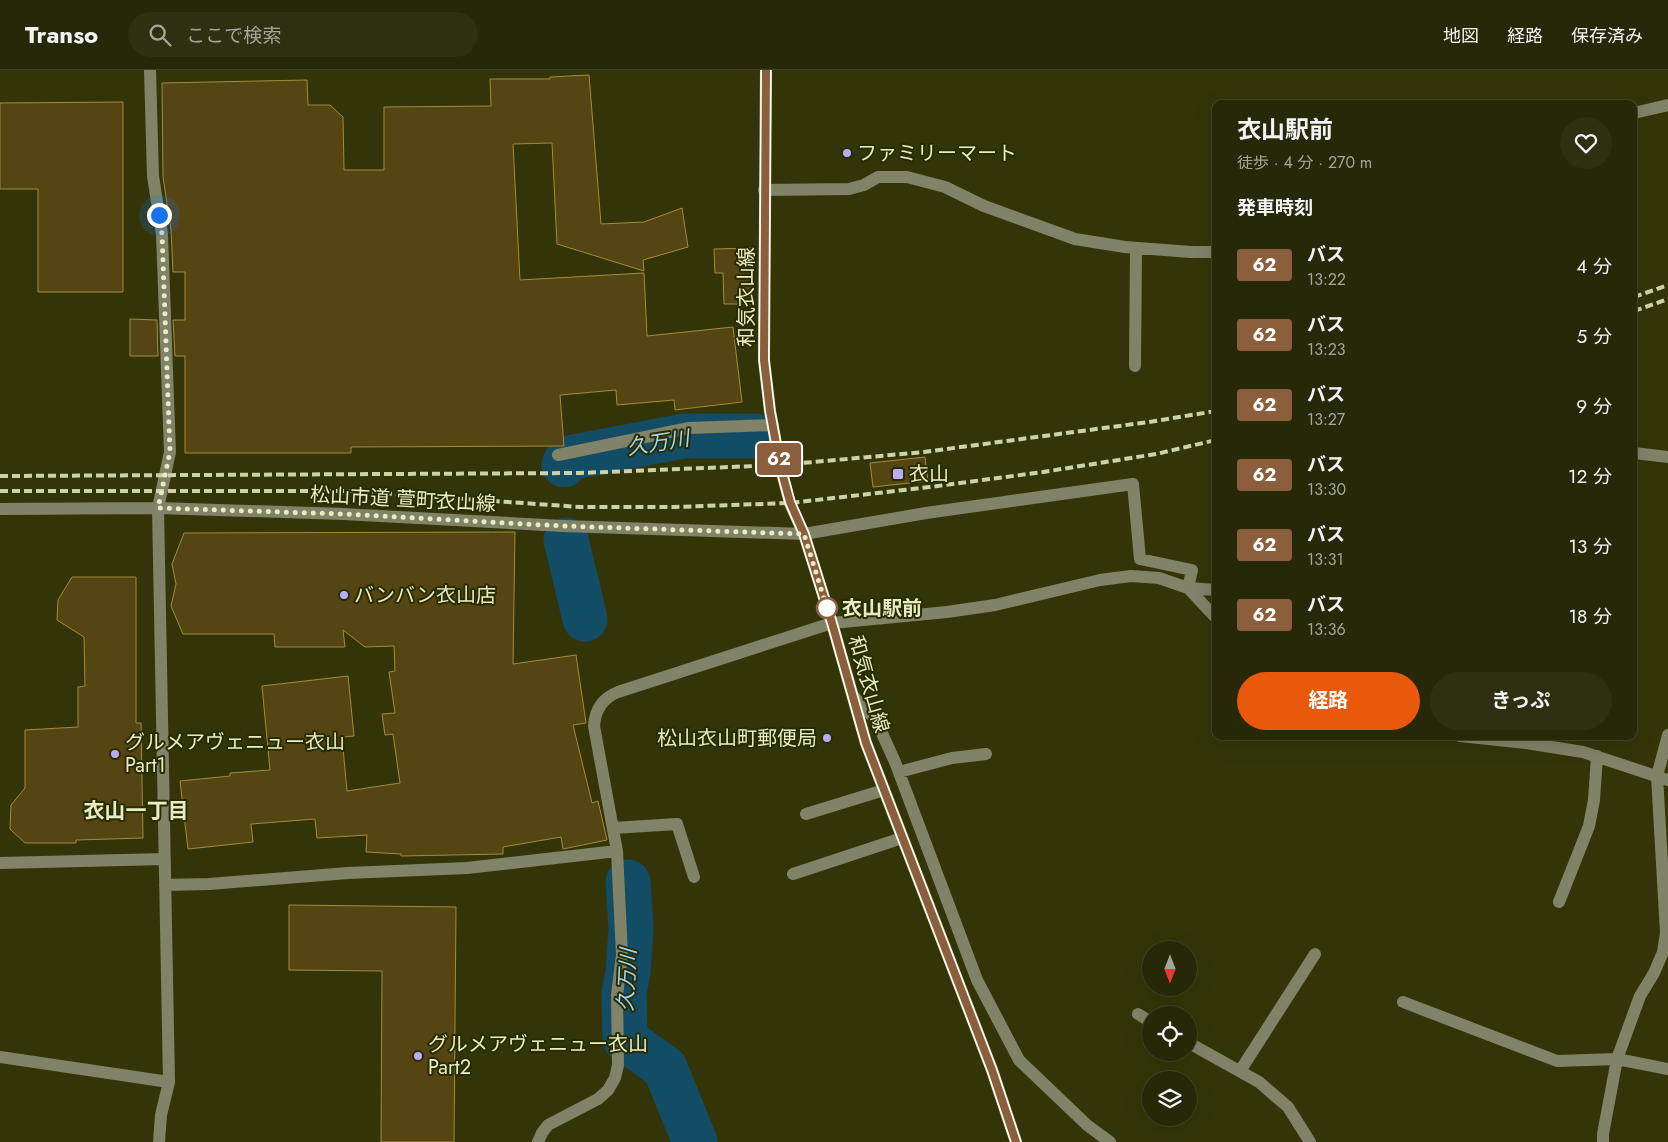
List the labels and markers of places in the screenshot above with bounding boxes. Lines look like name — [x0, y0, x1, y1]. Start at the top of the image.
place label: ファミリーマート — [857, 139, 1017, 168]
marker: ファミリーマート — [841, 147, 853, 159]
place label: 衣山 — [909, 460, 949, 489]
marker: 衣山 — [891, 467, 905, 481]
place label: バンバン衣山店 — [354, 581, 496, 610]
marker: バンバン衣山店 — [338, 589, 350, 601]
place label: 衣山駅前 — [842, 594, 922, 623]
marker: 衣山駅前 — [816, 597, 838, 619]
place label: 松山衣山町郵便局 — [657, 724, 817, 753]
place label: グルメアヴェニュー衣山 Part1 — [125, 728, 345, 780]
marker: 松山衣山町郵便局 — [821, 732, 833, 744]
marker: グルメアヴェニュー衣山 Part1 — [109, 748, 121, 760]
place label: グルメアヴェニュー衣山 Part2 — [428, 1030, 648, 1082]
marker: グルメアヴェニュー衣山 Part2 — [412, 1050, 424, 1062]

